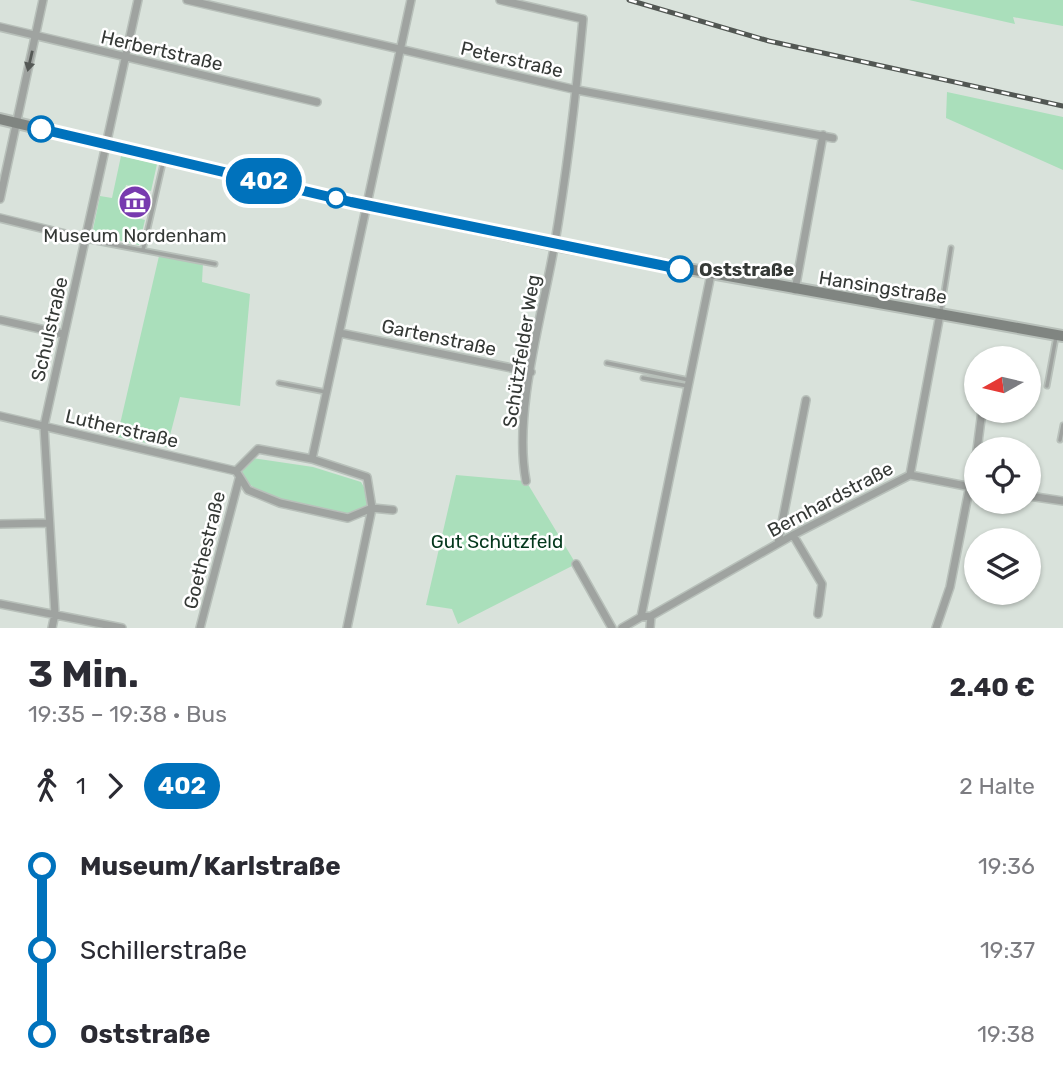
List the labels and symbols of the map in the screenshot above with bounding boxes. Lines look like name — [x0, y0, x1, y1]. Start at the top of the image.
street label: Herbertstraße — [99, 25, 225, 76]
street label: Peterstraße — [458, 37, 565, 82]
one-way arrow — [24, 50, 35, 72]
unlabelled marker — [28, 116, 54, 142]
line badge: 402 — [224, 158, 304, 204]
museum icon: Museum Nordenham — [116, 183, 154, 221]
unlabelled marker — [326, 188, 346, 208]
place label: Museum Nordenham — [43, 224, 227, 247]
marker: Oststraße — [667, 256, 693, 282]
place label: Oststraße — [699, 258, 794, 281]
street label: Hansingstraße — [817, 266, 949, 309]
street label: Schützfelder Weg — [498, 273, 545, 429]
street label: Schulstraße — [26, 275, 73, 384]
street label: Gartenstraße — [379, 314, 498, 361]
north arrow — [964, 346, 1041, 424]
street label: Lutherstraße — [63, 404, 181, 453]
street label: Bernhardstraße — [763, 457, 897, 542]
street label: Goethestraße — [179, 489, 230, 611]
park label: Gut Schützfeld — [431, 530, 563, 553]

